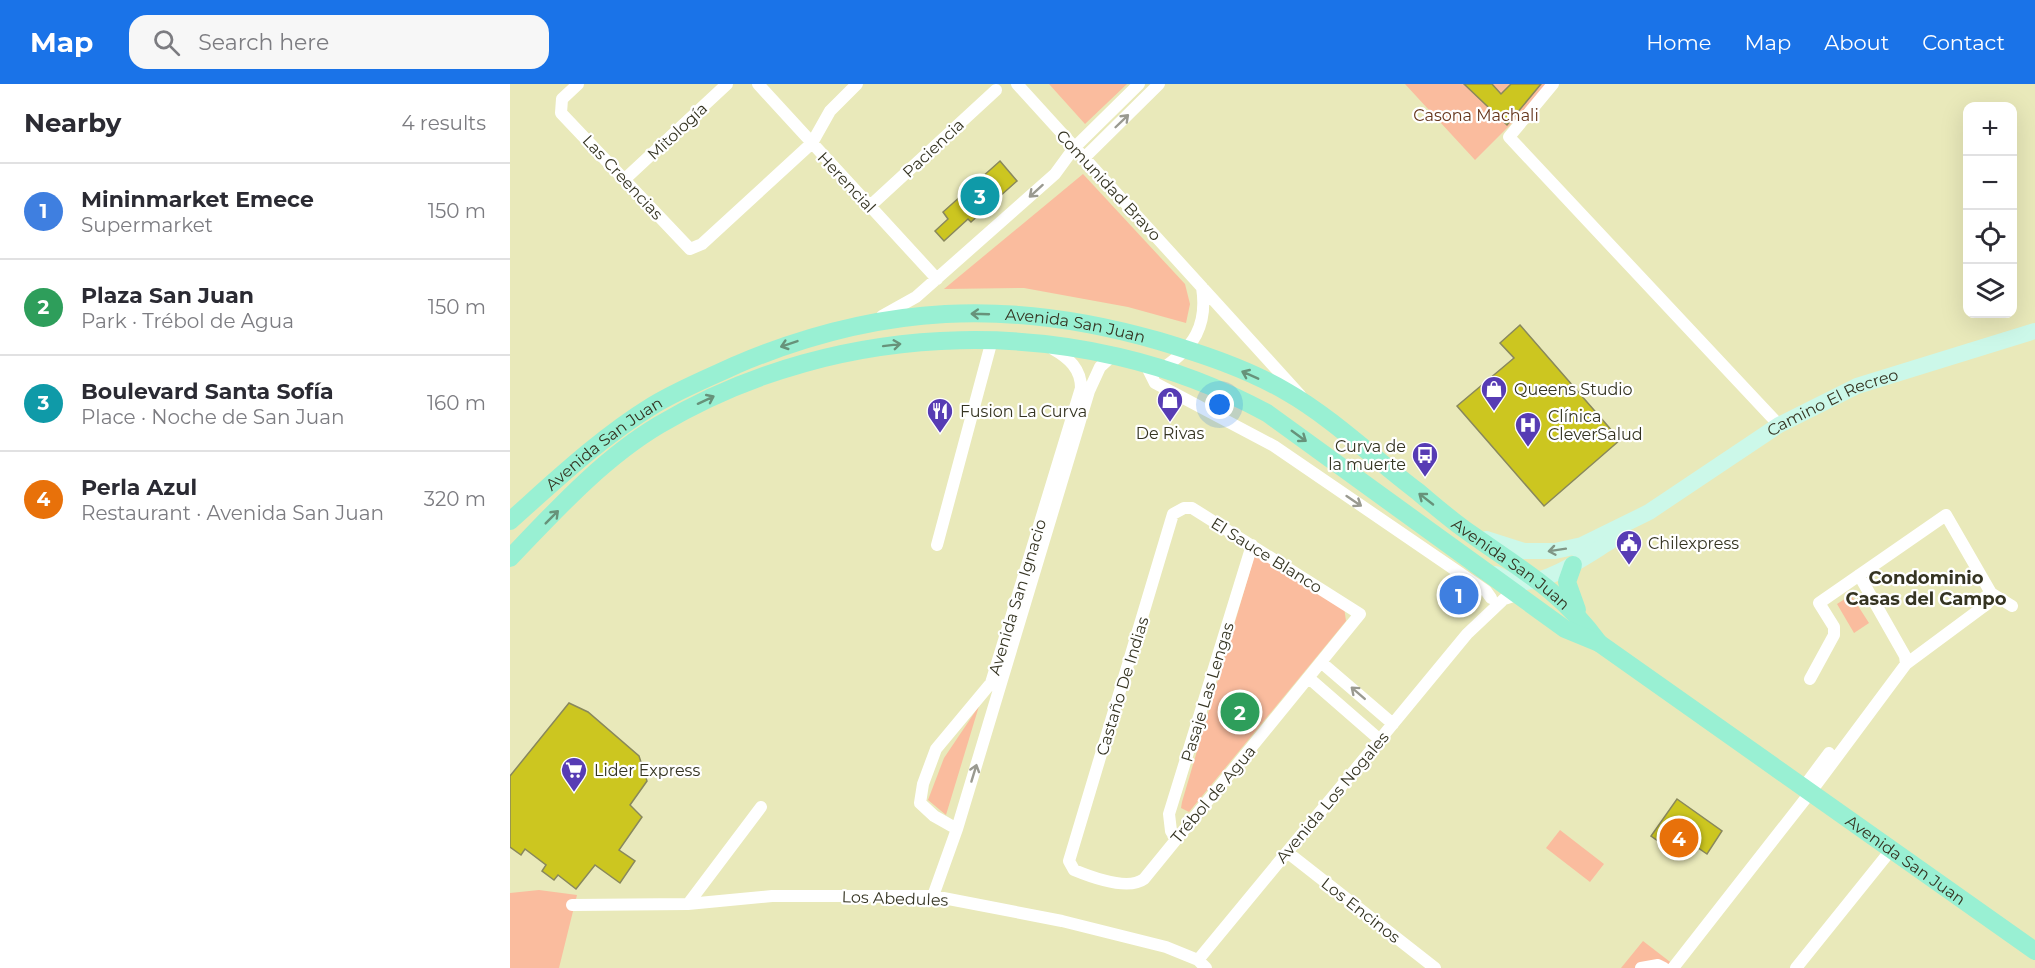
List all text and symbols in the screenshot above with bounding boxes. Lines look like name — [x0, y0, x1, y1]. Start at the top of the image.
search box — [129, 15, 549, 69]
text: Map — [30, 25, 93, 59]
icon: search — [150, 26, 183, 59]
text: Search here — [198, 29, 329, 56]
text: Home — [1646, 30, 1711, 55]
text: Map — [1744, 30, 1791, 55]
text: About — [1824, 30, 1889, 55]
text: Contact — [1922, 30, 2005, 55]
street label: Mitología — [644, 99, 711, 164]
map controls — [1963, 102, 2017, 318]
button: + — [1963, 102, 2017, 156]
park label: Casona Machali — [1413, 106, 1539, 125]
text: Nearby — [24, 107, 121, 139]
text: 4 results — [401, 111, 486, 135]
one-way arrow — [1114, 114, 1129, 129]
street label: Paciencia — [899, 115, 968, 182]
street label: Comunidad Bravo — [1052, 126, 1165, 245]
street label: Las Creencias — [579, 131, 667, 224]
street label: Herencial — [814, 148, 880, 217]
button: − — [1963, 156, 2017, 210]
pin: 3 — [960, 174, 1000, 218]
one-way arrow — [1028, 184, 1043, 198]
text: Mininmarket Emece — [81, 186, 314, 213]
text: 1 — [40, 199, 47, 223]
text: 150 m — [428, 199, 486, 223]
button: locate — [1963, 210, 2017, 264]
text: Supermarket — [81, 213, 213, 237]
button: layers — [1963, 264, 2017, 318]
text: Plaza San Juan — [81, 282, 254, 309]
text: 2 — [38, 295, 49, 319]
text: 150 m — [428, 295, 486, 319]
street label: Avenida San Juan — [1004, 305, 1147, 347]
one-way arrow — [971, 308, 991, 319]
text: Park · Trébol de Agua — [81, 309, 294, 333]
one-way arrow — [882, 339, 902, 350]
one-way arrow — [780, 340, 799, 351]
street label: Camino El Recreo — [1763, 365, 1900, 440]
one-way arrow — [1242, 369, 1260, 381]
shop icon: Queens Studio — [1479, 374, 1509, 412]
text: Boulevard Santa Sofía — [81, 378, 334, 405]
place label: Queens Studio — [1514, 380, 1633, 399]
shop icon: De Rivas — [1155, 385, 1185, 423]
your location — [1205, 390, 1234, 419]
text: 3 — [38, 391, 49, 415]
text: 160 m — [427, 391, 486, 415]
street label: Avenida San Juan — [542, 393, 666, 495]
one-way arrow — [697, 394, 715, 405]
restaurant icon: Fusion La Curva — [925, 396, 955, 434]
place label: Fusion La Curva — [960, 402, 1087, 421]
text: Place · Noche de San Juan — [81, 405, 345, 429]
place label: Clínica CleverSalud — [1548, 407, 1643, 444]
hospital icon: Clínica CleverSalud — [1513, 410, 1543, 448]
place label: De Rivas — [1136, 424, 1204, 443]
one-way arrow — [1290, 430, 1306, 443]
place label: Curva de la muerte — [1328, 437, 1406, 474]
bus stop icon: Curva de la muerte — [1410, 440, 1440, 478]
text: Perla Azul — [81, 474, 197, 501]
text: 4 — [37, 487, 50, 511]
text: 320 m — [424, 487, 486, 511]
one-way arrow — [1418, 492, 1434, 505]
one-way arrow — [1346, 495, 1362, 507]
text: Restaurant · Avenida San Juan — [81, 501, 384, 525]
one-way arrow — [544, 509, 559, 524]
street label: El Sauce Blanco — [1208, 514, 1326, 597]
street label: Avenida San Juan — [1448, 514, 1574, 614]
street label: Avenida San Ignacio — [985, 517, 1050, 678]
public building icon: Chilexpress — [1614, 528, 1644, 566]
place label: Chilexpress — [1648, 534, 1739, 553]
one-way arrow — [1548, 544, 1567, 555]
district label: Condominio Casas del Campo — [1846, 567, 2007, 610]
pin: 1 — [1440, 572, 1478, 618]
street label: Castaño De Indias — [1092, 614, 1153, 758]
street label: Pasaje Las Lengas — [1177, 620, 1238, 764]
one-way arrow — [1350, 686, 1365, 700]
pin: 2 — [1220, 690, 1260, 734]
street label: Avenida Los Nogales — [1272, 728, 1393, 867]
street label: Trébol de Agua — [1167, 742, 1260, 847]
supermarket icon: Lider Express — [559, 755, 589, 793]
place label: Lider Express — [594, 761, 700, 780]
one-way arrow — [969, 764, 980, 783]
street label: Avenida San Juan — [1842, 811, 1969, 909]
pin: 4 — [1660, 816, 1698, 861]
street label: Los Encinos — [1318, 874, 1404, 947]
street label: Los Abedules — [841, 887, 949, 910]

